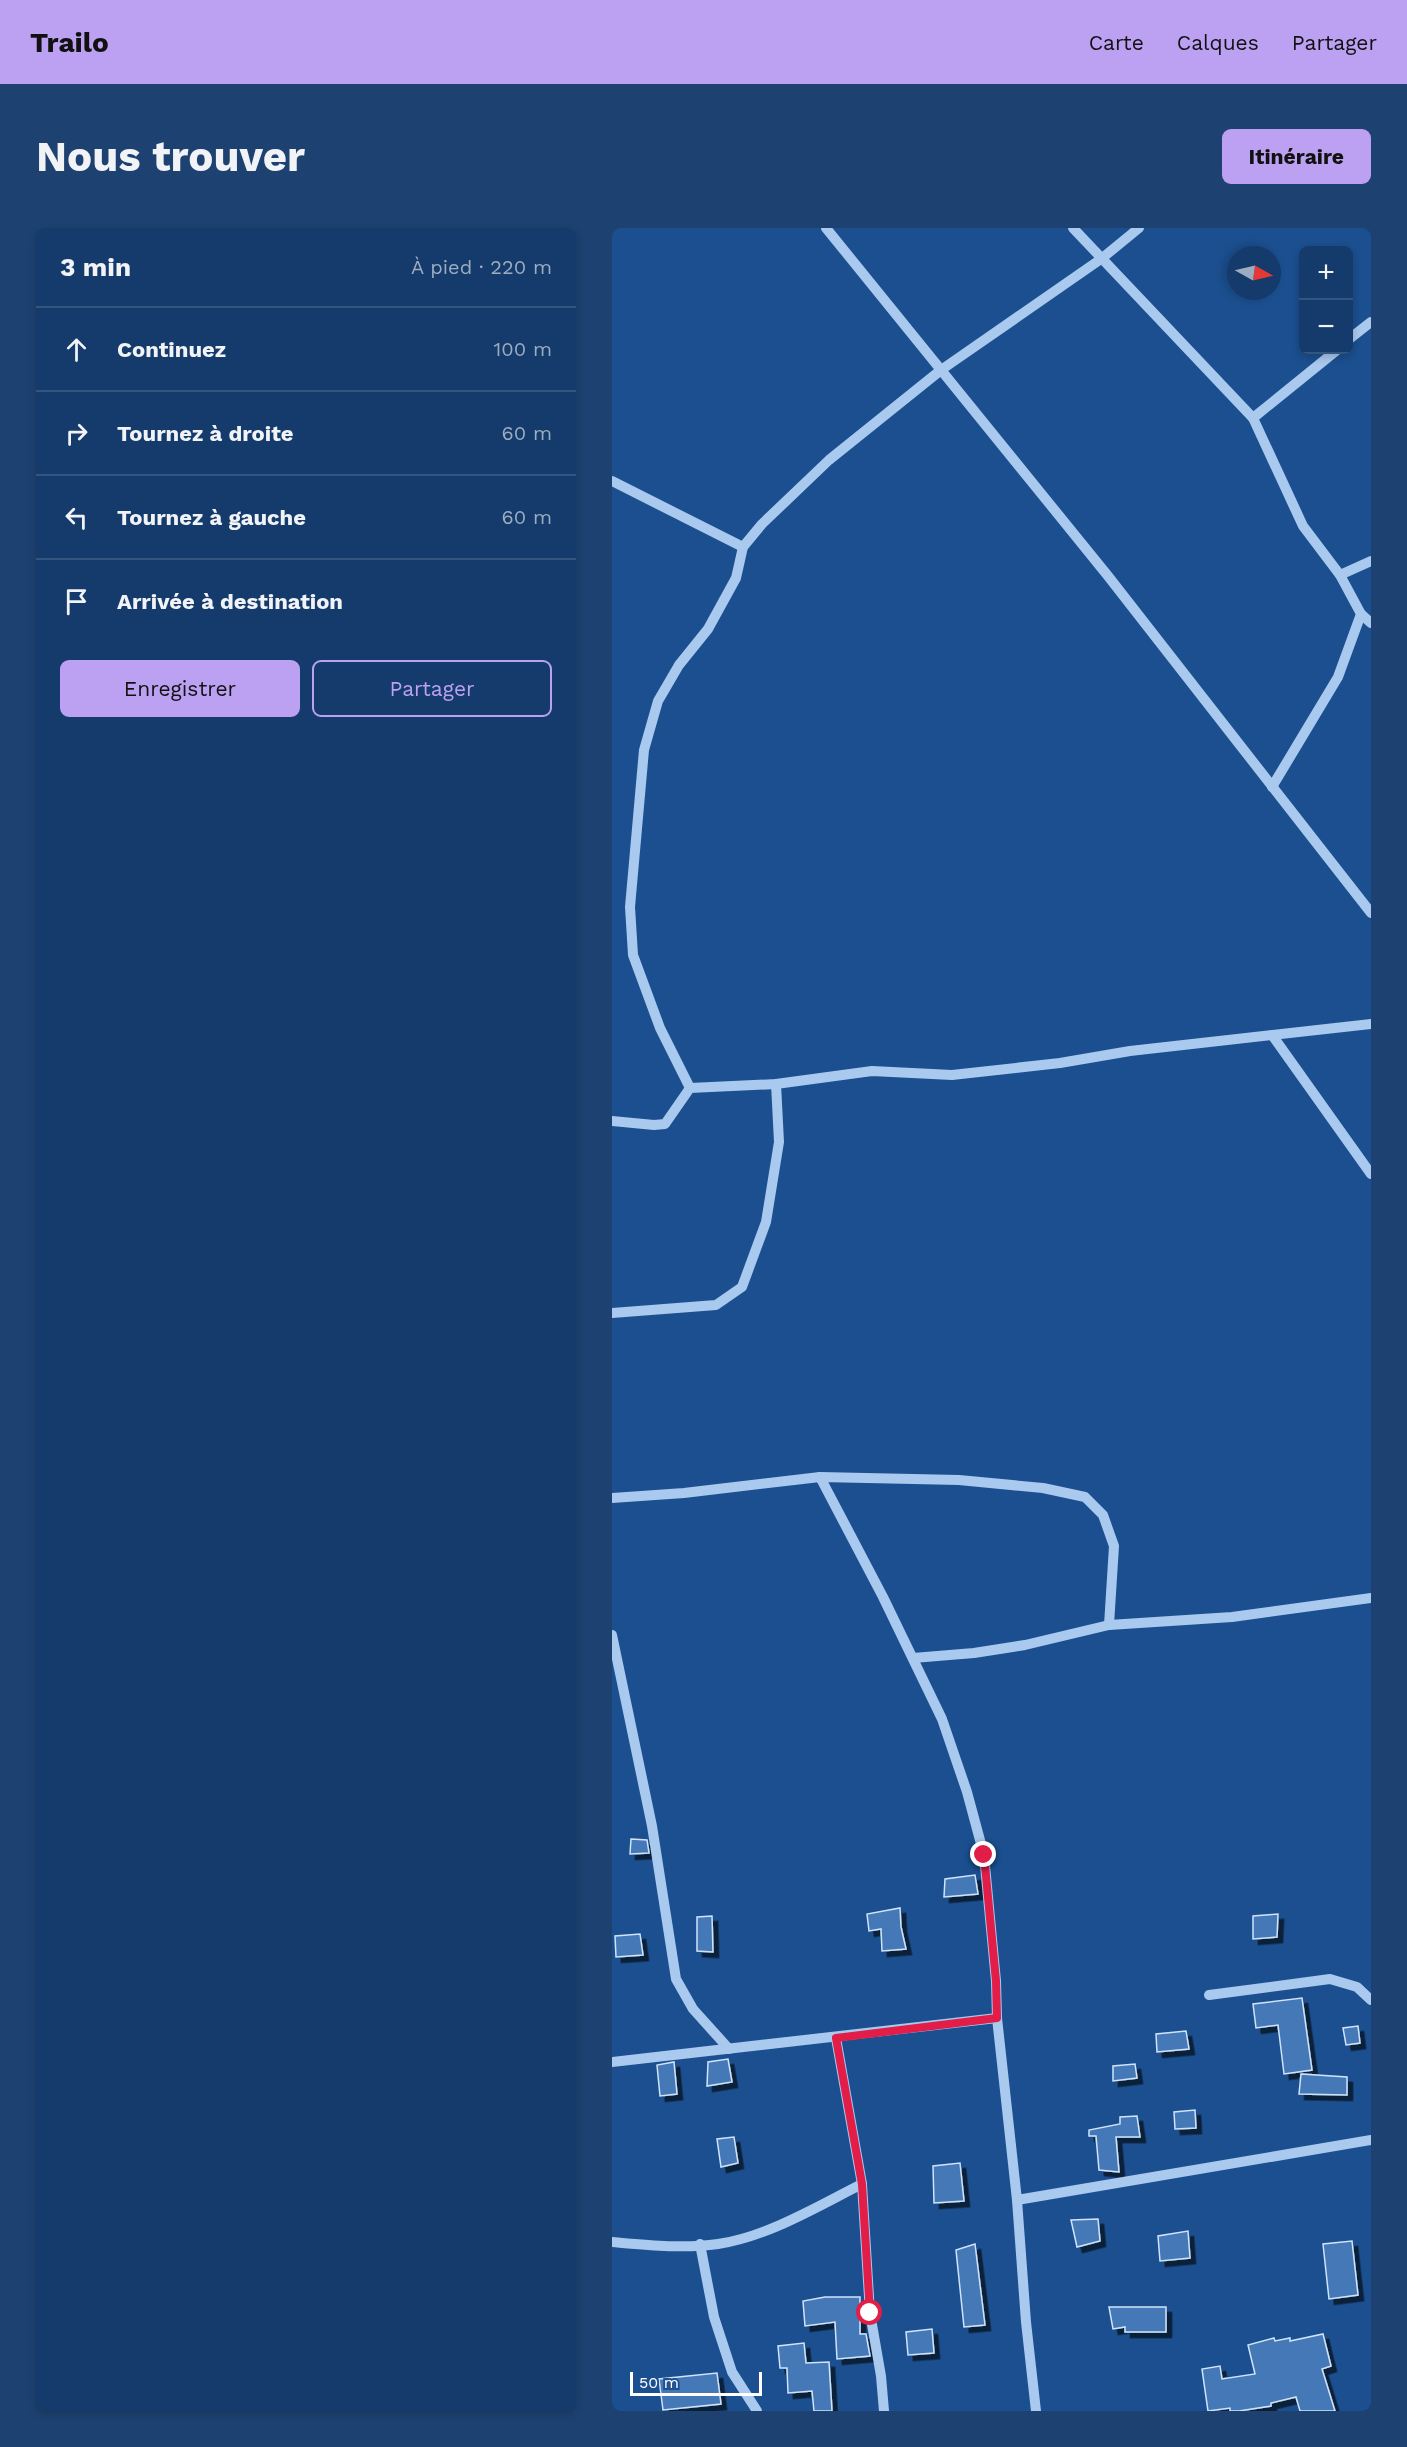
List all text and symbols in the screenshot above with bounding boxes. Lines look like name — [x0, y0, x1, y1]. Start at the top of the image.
text: Trailo — [30, 26, 109, 59]
text: Carte — [1089, 30, 1144, 55]
text: Calques — [1177, 30, 1259, 55]
text: Partager — [1292, 30, 1377, 55]
button: Itinéraire — [1222, 129, 1371, 184]
text: Nous trouver — [36, 132, 305, 181]
north arrow — [1227, 246, 1281, 300]
map controls — [1299, 246, 1353, 354]
button: + — [1299, 246, 1353, 300]
text: 3 min — [60, 252, 131, 282]
text: À pied · 220 m — [411, 255, 552, 279]
button: − — [1299, 300, 1353, 354]
icon: ahead — [60, 333, 93, 366]
text: Continuez — [117, 337, 226, 362]
text: 100 m — [493, 337, 552, 361]
icon: right — [60, 417, 93, 450]
text: Tournez à droite — [117, 421, 294, 446]
text: 60 m — [502, 421, 552, 445]
icon: left — [60, 501, 93, 534]
text: Tournez à gauche — [117, 505, 306, 530]
text: 60 m — [502, 505, 552, 529]
icon: arrive — [60, 585, 93, 618]
text: Arrivée à destination — [117, 589, 343, 614]
button: Enregistrer — [60, 660, 300, 717]
button: Partager — [312, 660, 552, 717]
route end — [970, 1841, 996, 1867]
route start — [856, 2299, 882, 2325]
scale bar — [630, 2369, 762, 2396]
text: 50 m — [639, 2373, 679, 2392]

